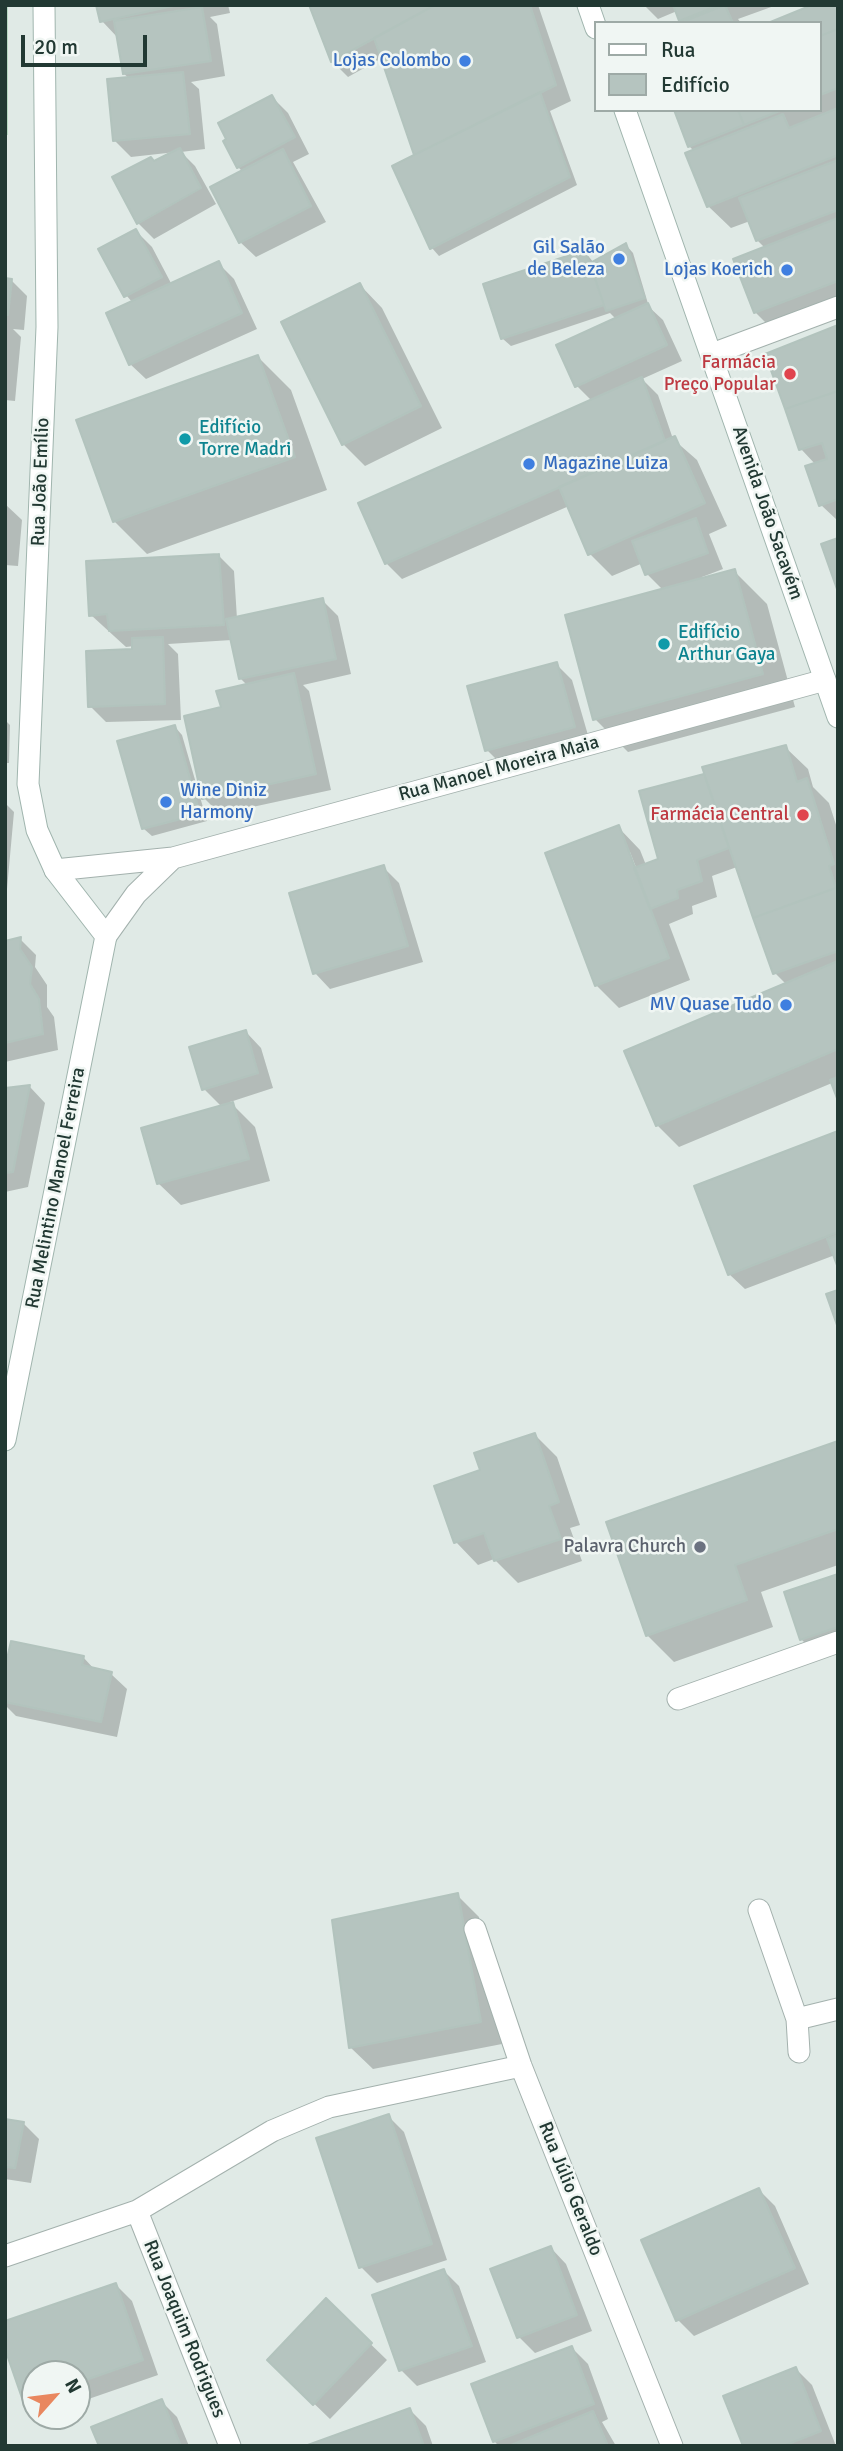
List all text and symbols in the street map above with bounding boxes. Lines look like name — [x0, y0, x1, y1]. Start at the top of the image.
scale bar — [24, 21, 150, 65]
legend — [594, 21, 822, 112]
text: 20 m — [34, 34, 78, 60]
text: Rua — [661, 37, 695, 63]
place label: Lojas Colombo — [333, 50, 451, 72]
marker: Lojas Colombo — [457, 53, 473, 69]
text: Edifício — [661, 72, 730, 98]
place label: Gil Salão de Beleza — [527, 237, 605, 281]
marker: Gil Salão de Beleza — [611, 251, 627, 267]
place label: Lojas Koerich — [664, 259, 773, 281]
marker: Lojas Koerich — [779, 262, 795, 278]
place label: Farmácia Preço Popular — [664, 352, 776, 396]
marker: Farmácia Preço Popular — [782, 366, 798, 382]
street label: Rua João Emílio — [27, 417, 55, 547]
place label: Edifício Torre Madri — [199, 417, 291, 461]
street label: Avenida João Sacavém — [727, 423, 807, 603]
marker: Edifício Torre Madri — [177, 431, 193, 447]
place label: Magazine Luiza — [543, 453, 668, 475]
marker: Magazine Luiza — [521, 456, 537, 472]
place label: Edifício Arthur Gaya — [678, 622, 775, 666]
marker: Edifício Arthur Gaya — [656, 636, 672, 652]
street label: Rua Manoel Moreira Maia — [396, 731, 602, 807]
place label: Wine Diniz Harmony — [180, 780, 267, 824]
marker: Wine Diniz Harmony — [158, 794, 174, 810]
place label: Farmácia Central — [650, 804, 789, 826]
marker: Farmácia Central — [795, 807, 811, 823]
place label: MV Quase Tudo — [649, 994, 772, 1016]
marker: MV Quase Tudo — [778, 997, 794, 1013]
street label: Rua Melintino Manoel Ferreira — [21, 1065, 91, 1311]
place label: Palavra Church — [564, 1536, 686, 1558]
marker: Palavra Church — [692, 1539, 708, 1555]
street label: Rua Júlio Geraldo — [533, 2119, 607, 2259]
street label: Rua Joaquim Rodrigues — [138, 2237, 230, 2421]
north arrow — [21, 2360, 91, 2430]
text: N — [59, 2375, 86, 2398]

